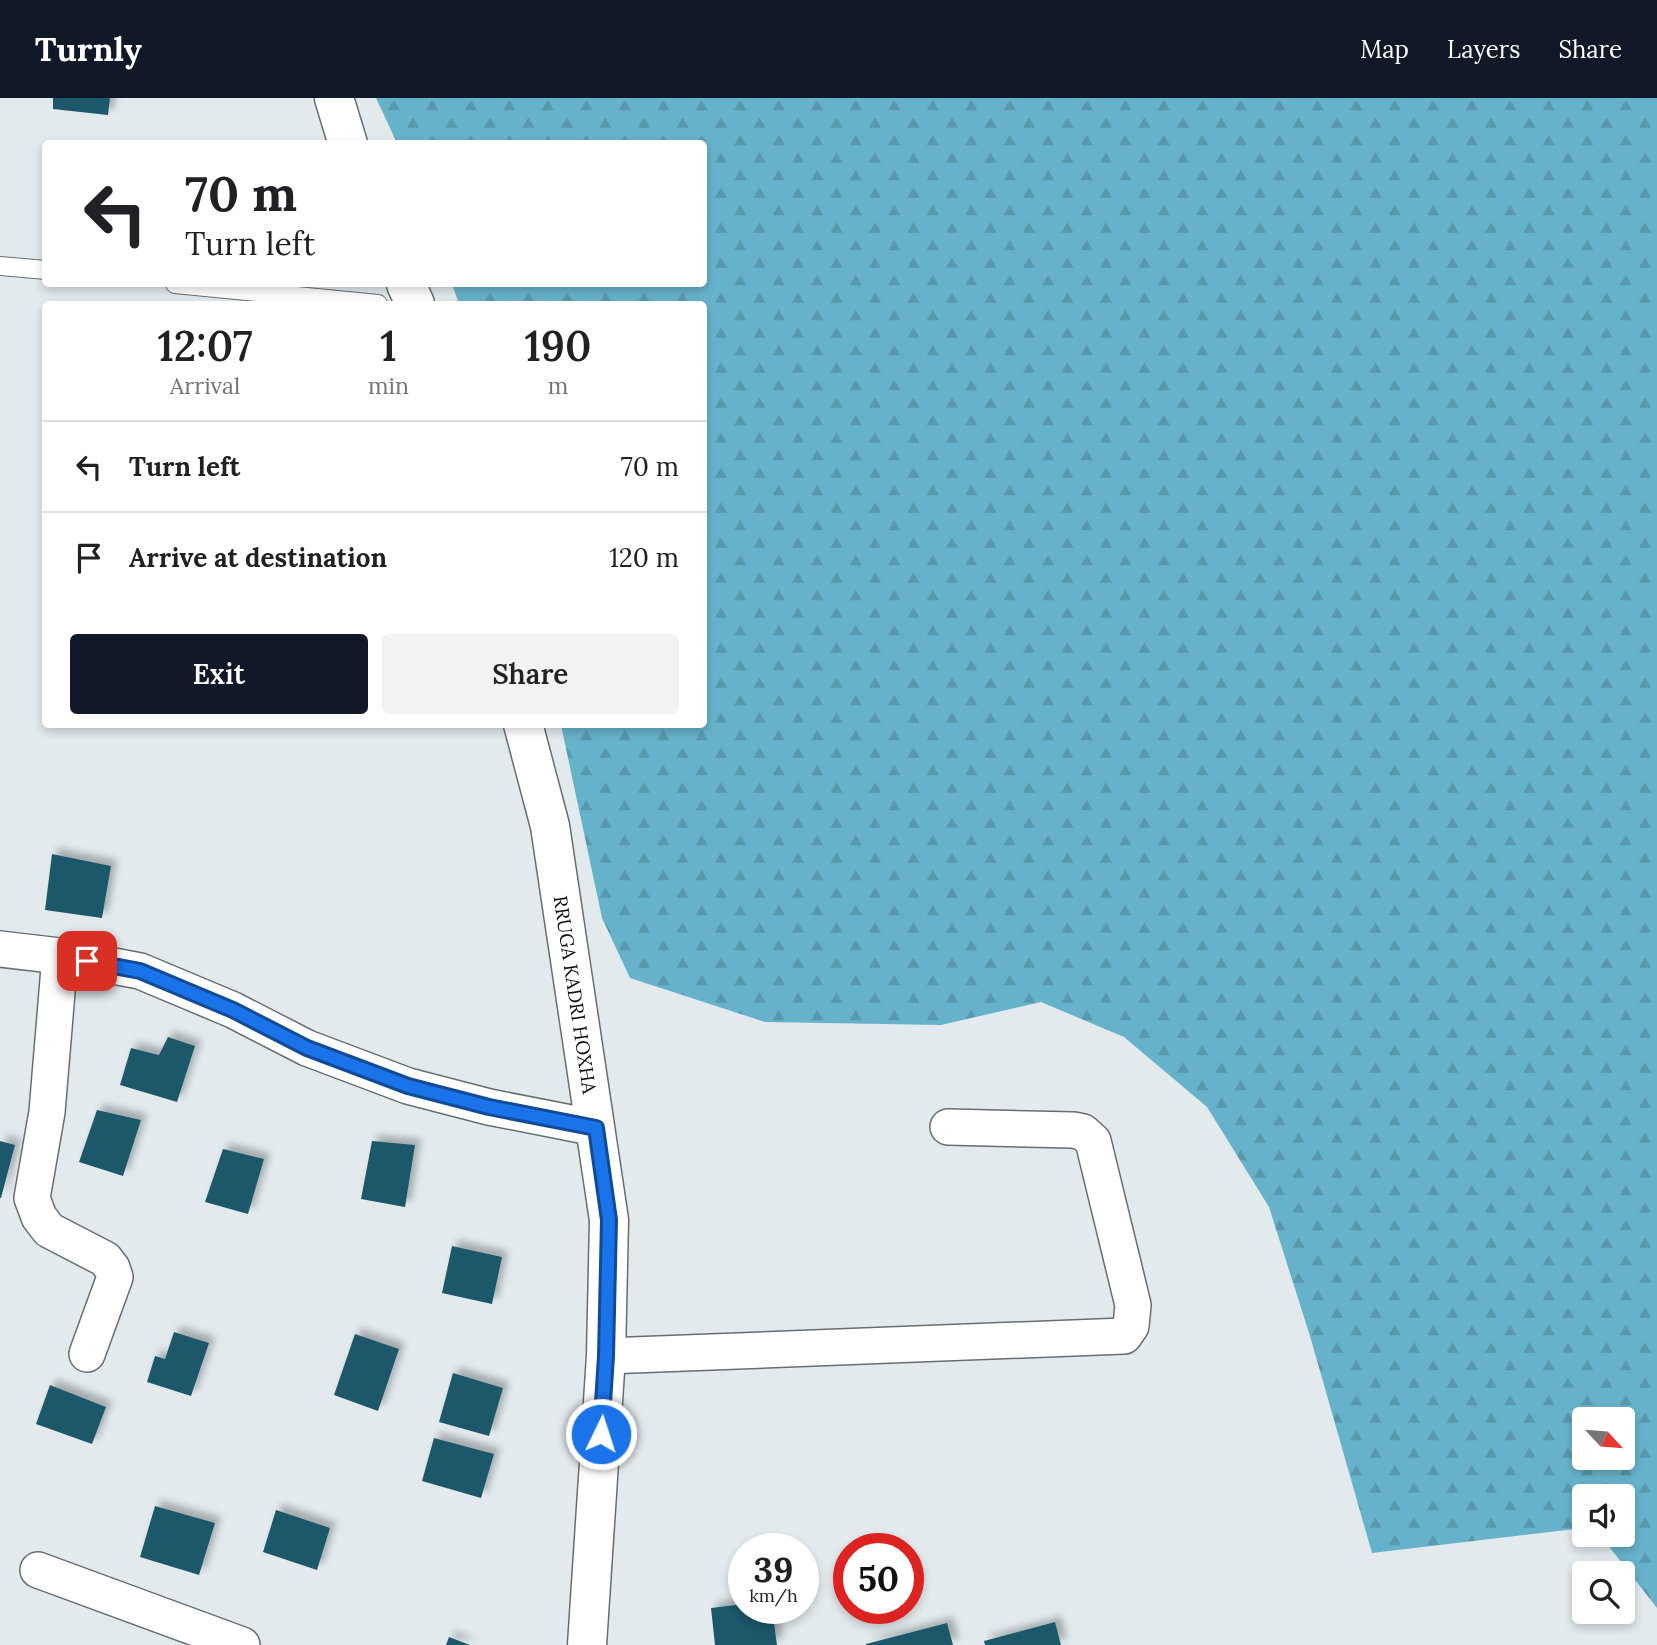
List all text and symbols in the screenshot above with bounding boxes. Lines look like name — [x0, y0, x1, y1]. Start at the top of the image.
text: Turnly — [35, 28, 142, 70]
text: Map — [1360, 34, 1409, 65]
text: Layers — [1447, 34, 1520, 65]
text: Share — [1558, 34, 1622, 65]
text: 70 m — [185, 162, 297, 224]
icon: left — [70, 168, 161, 259]
text: Turn left — [185, 223, 315, 264]
text: 12:07 — [157, 319, 253, 373]
text: 1 — [380, 319, 397, 373]
text: 190 — [524, 319, 592, 373]
text: Arrival — [170, 371, 240, 400]
text: min — [368, 371, 409, 400]
text: m — [548, 371, 568, 400]
icon: left — [70, 448, 108, 486]
text: Turn left — [129, 450, 240, 483]
text: 70 m — [621, 450, 679, 483]
icon: arrive — [70, 539, 108, 577]
text: Arrive at destination — [129, 541, 387, 574]
text: 120 m — [609, 541, 679, 574]
button: Exit — [70, 634, 368, 714]
button: Share — [382, 634, 679, 714]
street label: RRUGA KADRI HOXHA — [549, 894, 602, 1096]
pin — [57, 931, 117, 991]
icon: arrive — [68, 942, 106, 980]
position arrow — [564, 1397, 638, 1471]
north arrow — [1572, 1407, 1634, 1470]
map controls — [1572, 1407, 1635, 1624]
button: sound — [1572, 1484, 1635, 1547]
speed limit sign: 50 — [833, 1533, 924, 1624]
text: 39 — [754, 1547, 793, 1592]
button: search — [1572, 1561, 1635, 1624]
text: km/h — [749, 1584, 798, 1607]

